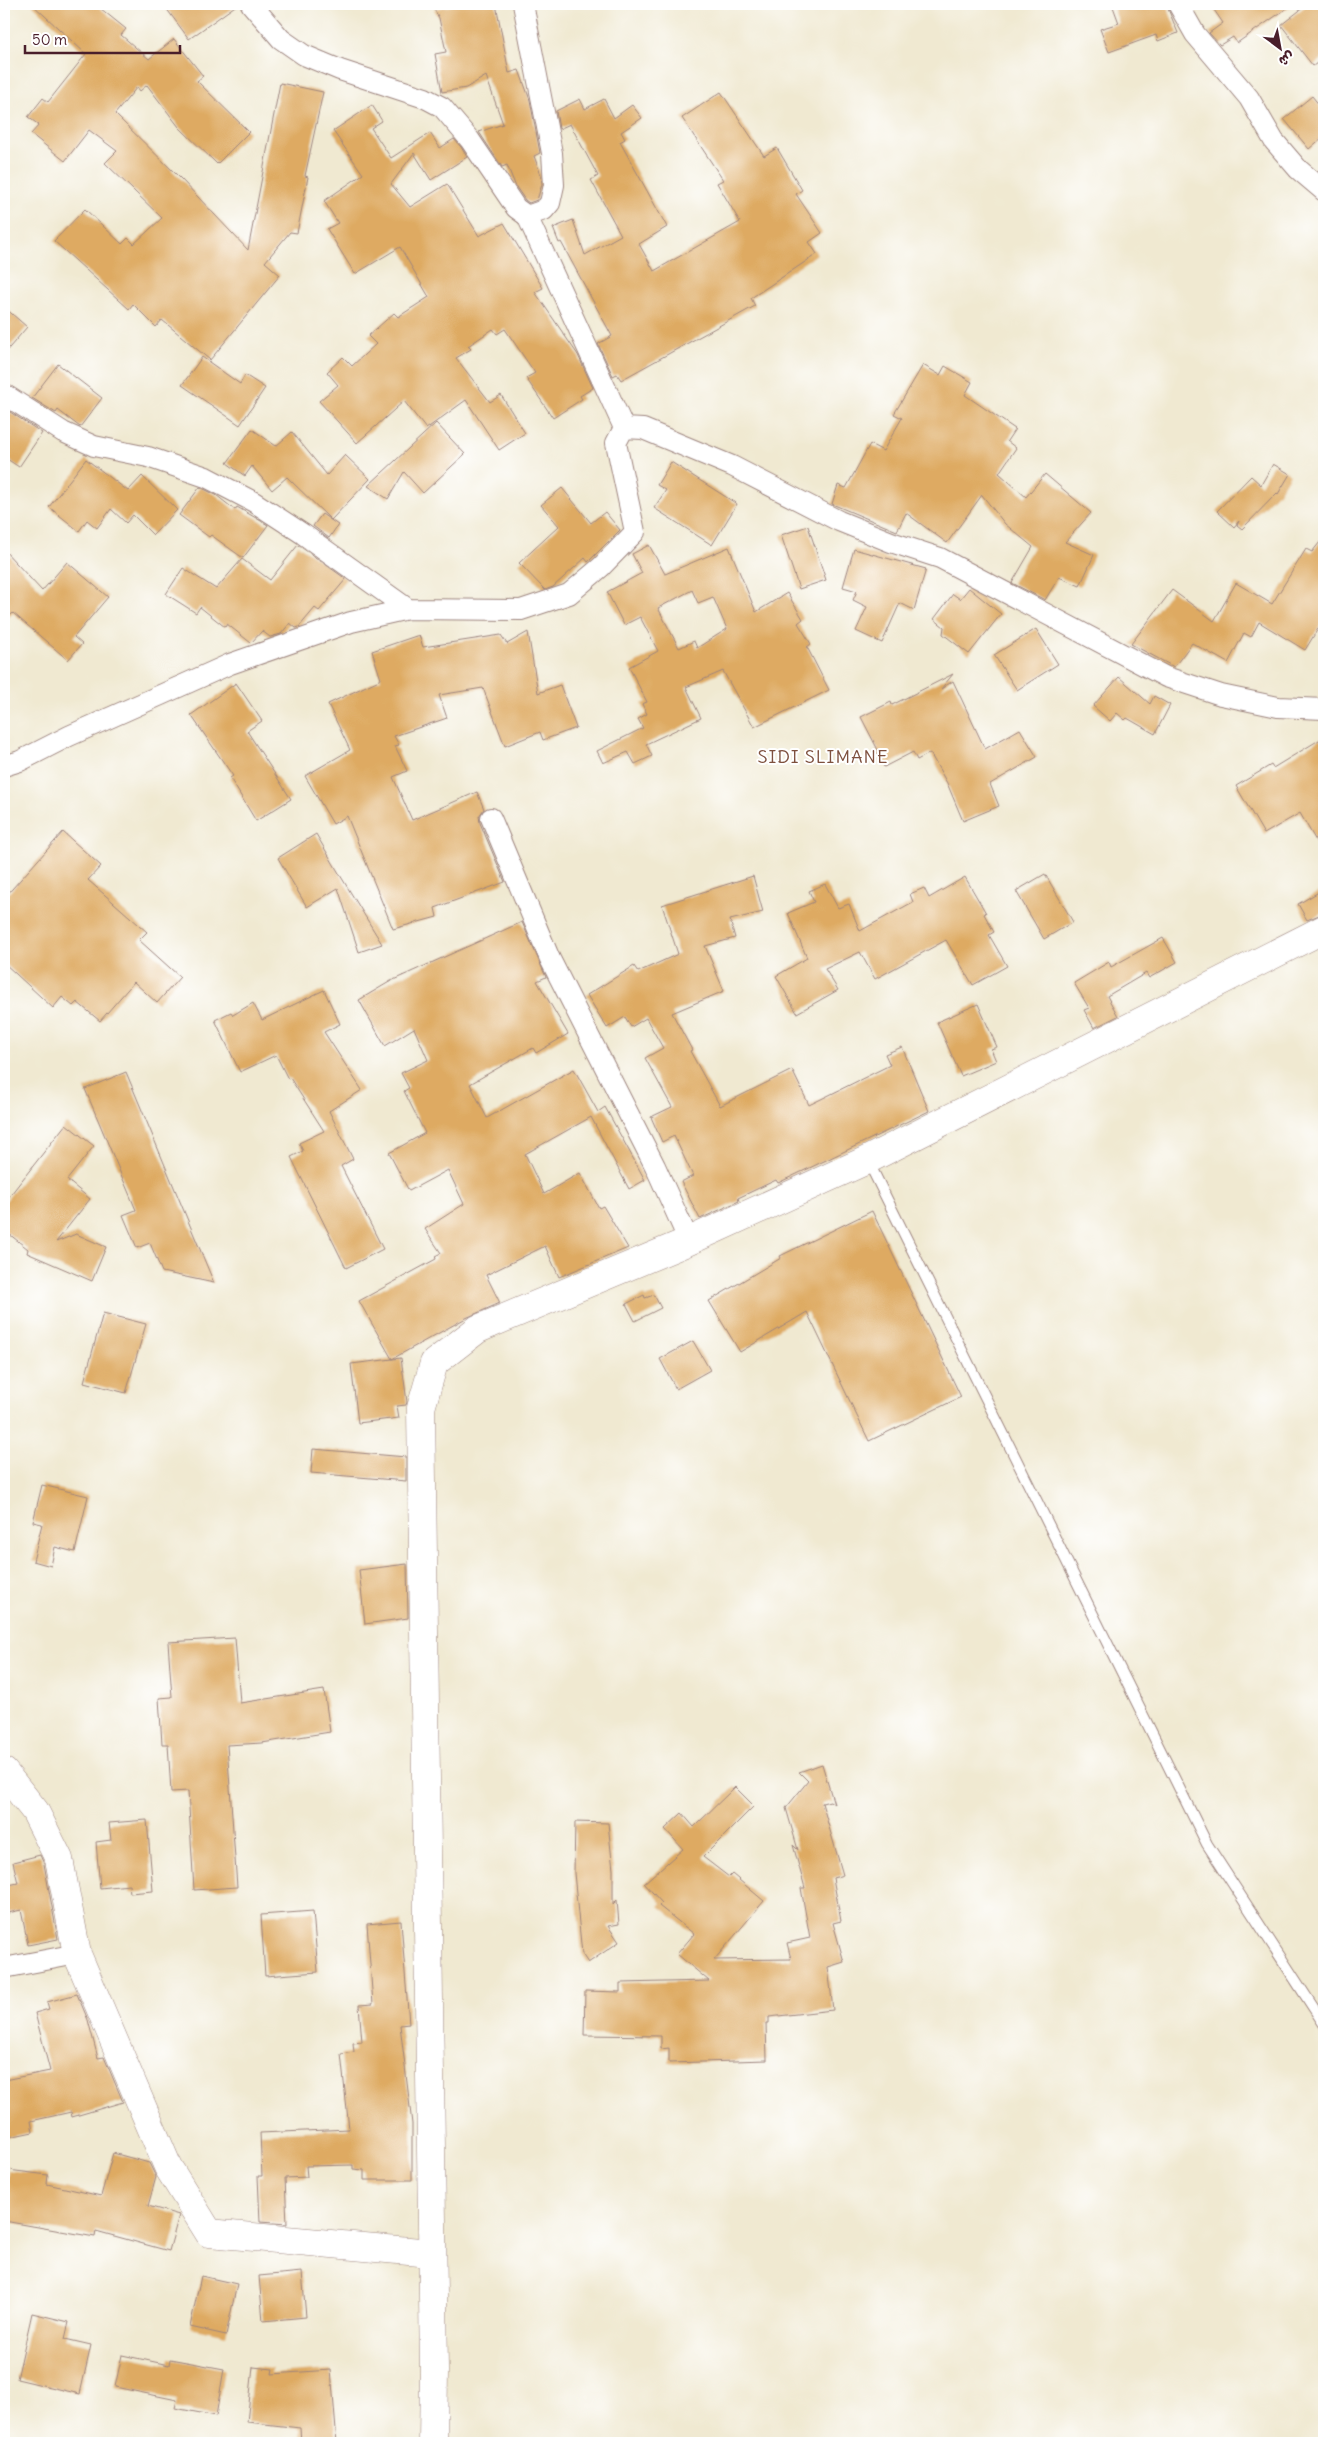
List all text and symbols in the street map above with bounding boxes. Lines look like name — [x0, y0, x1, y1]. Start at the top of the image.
scale bar — [25, 22, 180, 54]
north arrow — [1256, 22, 1306, 72]
text: 50 m — [32, 30, 67, 49]
text: ش — [1276, 47, 1298, 71]
district label: SIDI SLIMANE — [757, 745, 889, 768]

